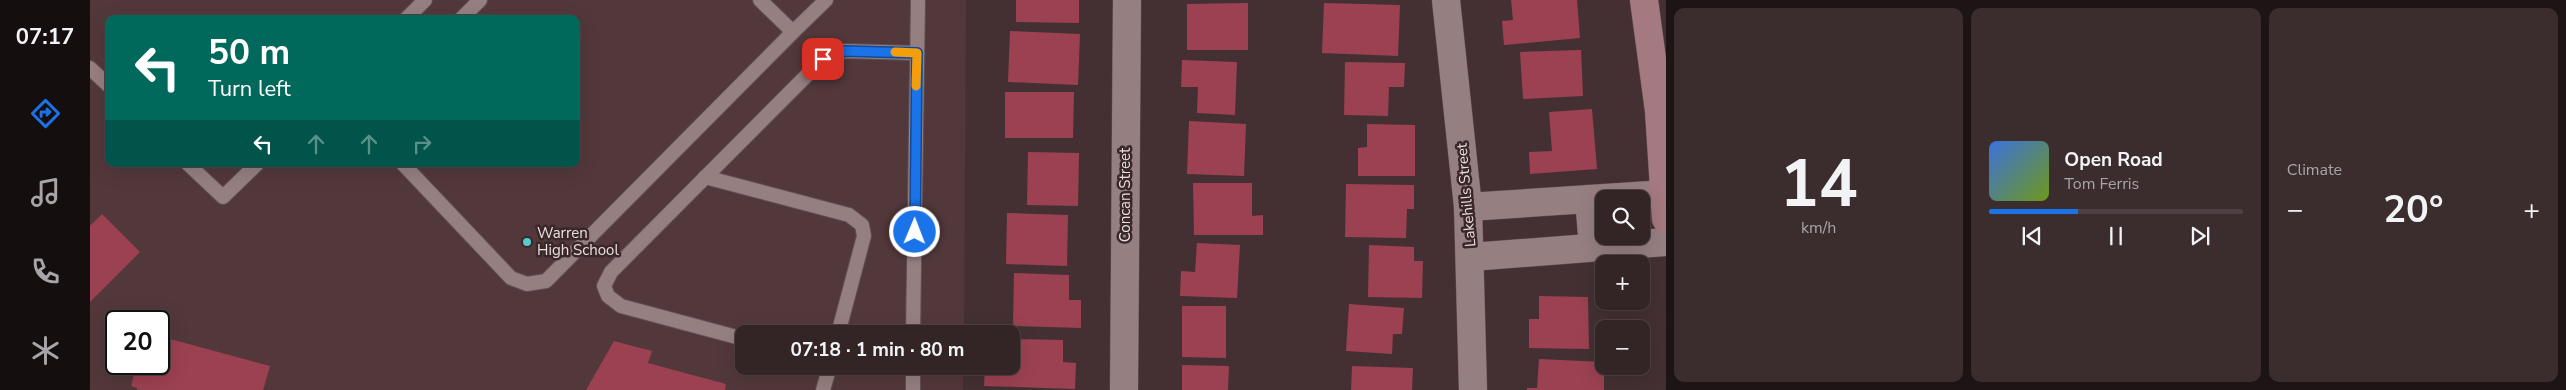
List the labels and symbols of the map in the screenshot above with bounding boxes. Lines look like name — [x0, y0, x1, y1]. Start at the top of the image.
pin — [802, 38, 844, 80]
street label: Lakehills Street — [1451, 141, 1481, 248]
street label: Concan Street — [1115, 147, 1135, 242]
position arrow — [888, 205, 940, 257]
place label: Warren High School — [537, 223, 619, 260]
marker: Warren High School — [521, 236, 533, 248]
speed limit sign: 20 — [105, 310, 170, 375]

